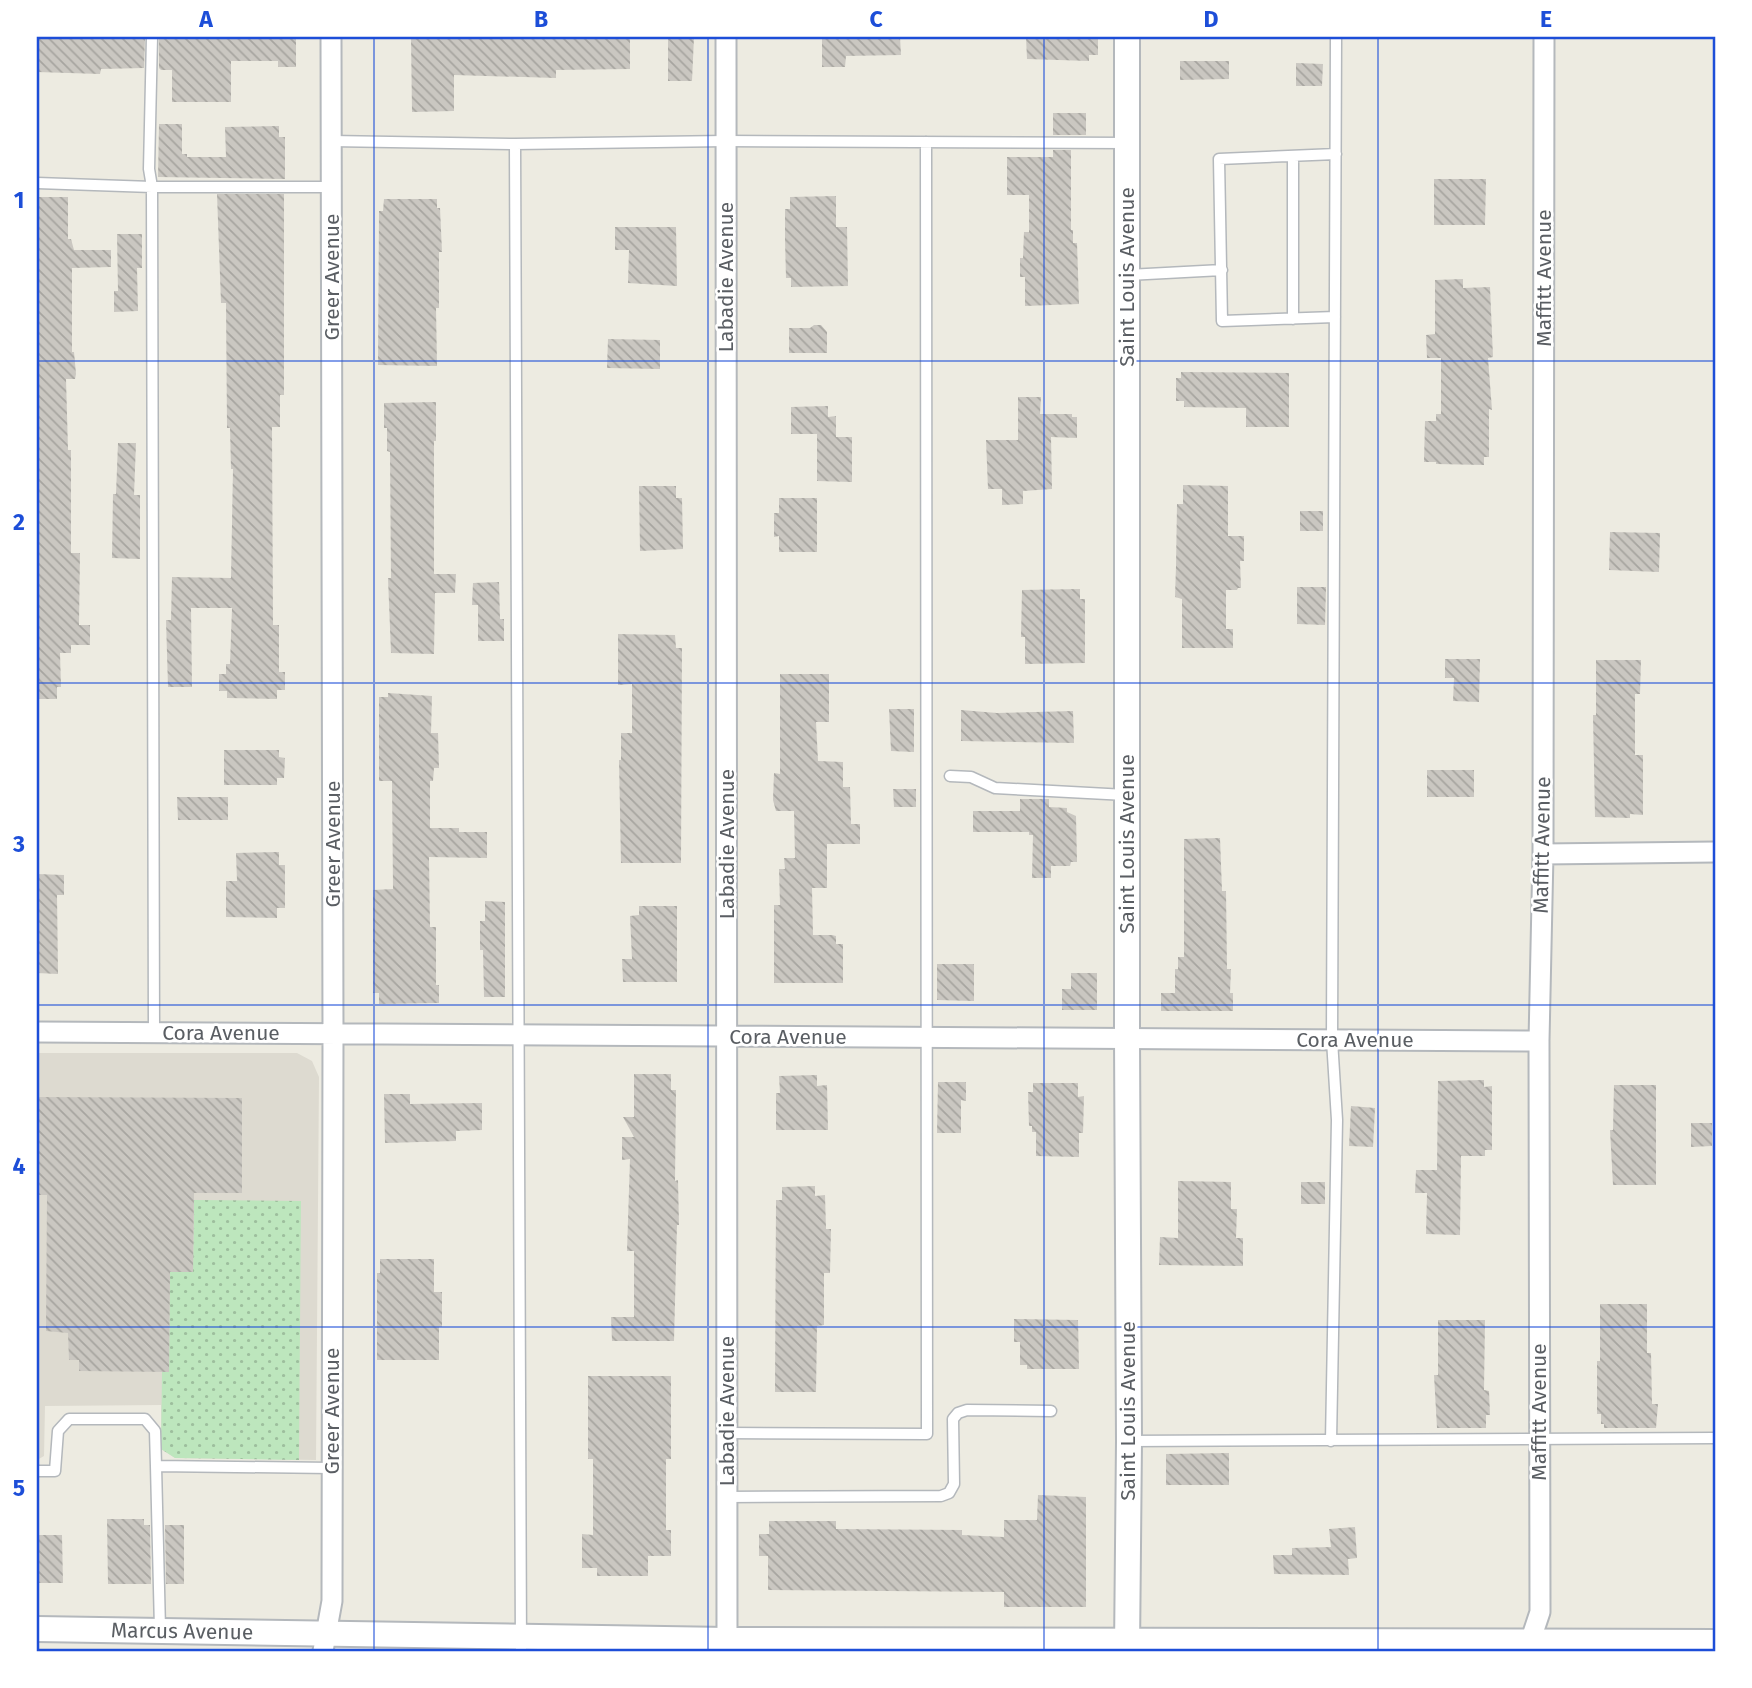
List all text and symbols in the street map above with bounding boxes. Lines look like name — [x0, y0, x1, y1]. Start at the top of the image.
text: A — [198, 5, 213, 33]
text: B — [534, 5, 548, 33]
text: C — [869, 5, 883, 33]
text: D — [1204, 5, 1219, 33]
text: E — [1540, 5, 1552, 33]
text: 1 — [14, 186, 24, 214]
street label: Saint Louis Avenue — [1114, 187, 1140, 367]
street label: Labadie Avenue — [713, 202, 739, 352]
street label: Maffitt Avenue — [1531, 209, 1557, 347]
street label: Greer Avenue — [319, 214, 345, 341]
text: 2 — [13, 508, 25, 536]
street label: Saint Louis Avenue — [1114, 754, 1140, 934]
street label: Labadie Avenue — [714, 769, 740, 919]
street label: Maffitt Avenue — [1528, 776, 1556, 914]
street label: Greer Avenue — [320, 781, 346, 908]
text: 3 — [12, 830, 25, 858]
street label: Cora Avenue — [162, 1020, 280, 1046]
street label: Cora Avenue — [729, 1024, 847, 1050]
street label: Cora Avenue — [1296, 1027, 1414, 1053]
text: 4 — [13, 1152, 26, 1180]
street label: Saint Louis Avenue — [1115, 1321, 1141, 1501]
street label: Labadie Avenue — [714, 1336, 740, 1486]
street label: Maffitt Avenue — [1526, 1343, 1552, 1481]
street label: Greer Avenue — [319, 1348, 345, 1475]
text: 5 — [13, 1474, 25, 1502]
street label: Marcus Avenue — [111, 1617, 253, 1645]

